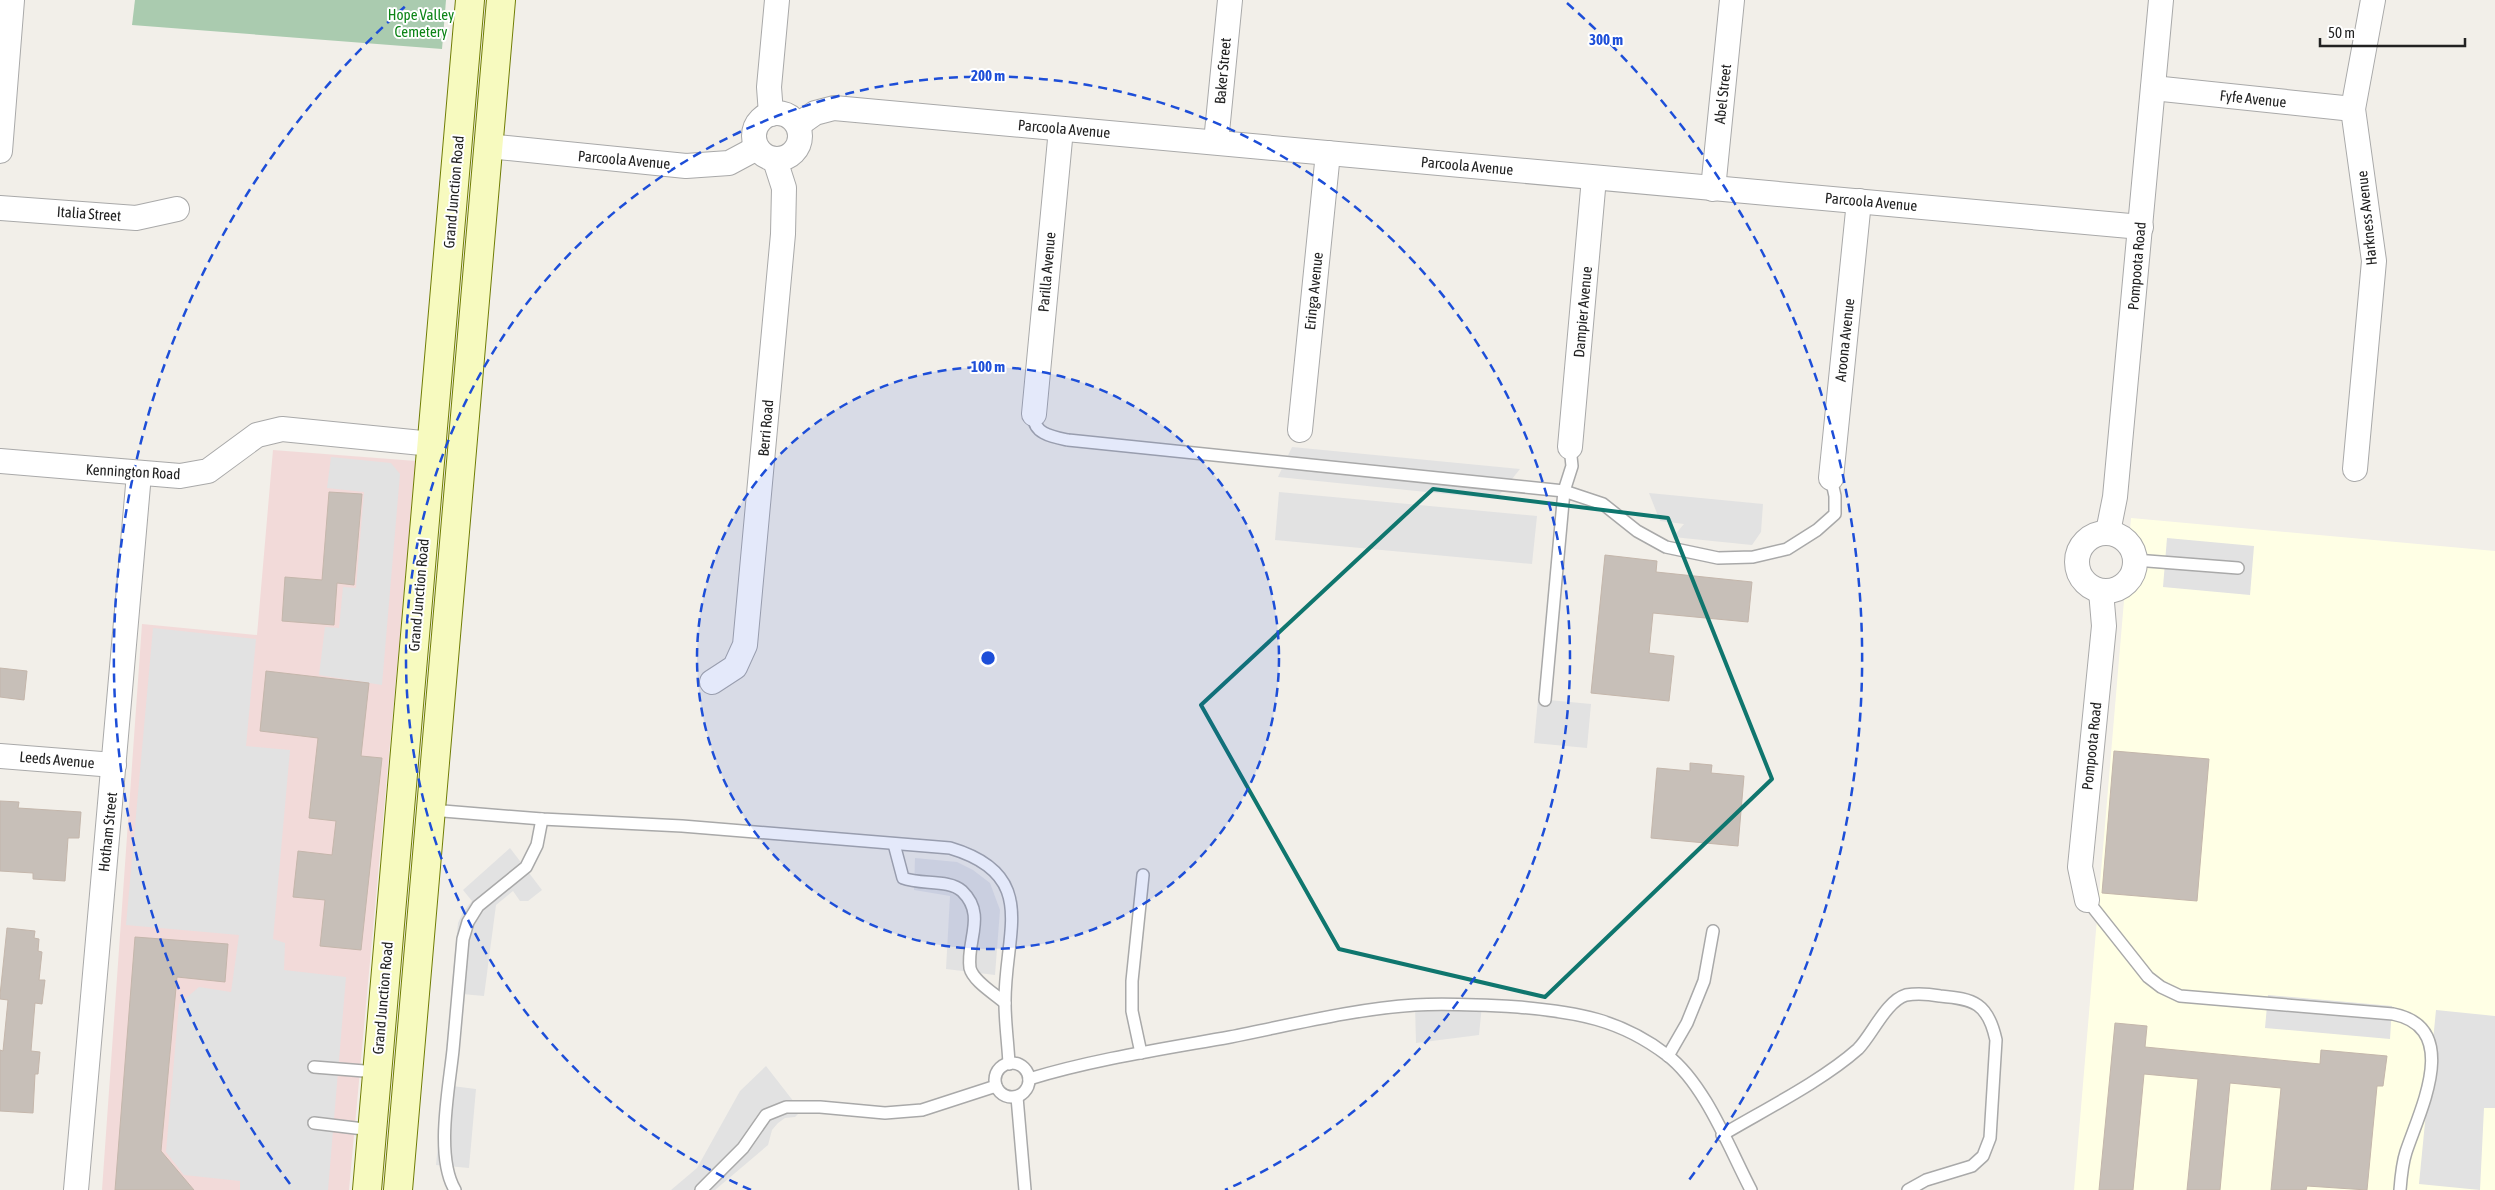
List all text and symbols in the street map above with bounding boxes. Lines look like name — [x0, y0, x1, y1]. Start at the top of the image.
park label: Hope Valley Cemetery — [388, 6, 454, 40]
scale bar — [2320, 15, 2465, 47]
text: 50 m — [2328, 24, 2355, 41]
text: 300 m — [1589, 31, 1623, 48]
street label: Baker Street — [1211, 37, 1234, 105]
street label: Abel Street — [1711, 63, 1734, 125]
text: 200 m — [971, 67, 1005, 84]
street label: Fyfe Avenue — [2219, 87, 2287, 110]
street label: Parcoola Avenue — [1017, 116, 1111, 141]
street label: Grand Junction Road — [440, 135, 467, 249]
street label: Parcoola Avenue — [577, 147, 671, 172]
street label: Parcoola Avenue — [1420, 153, 1514, 178]
street label: Harkness Avenue — [2353, 170, 2380, 266]
street label: Parcoola Avenue — [1824, 189, 1918, 214]
street label: Italia Street — [56, 203, 122, 224]
street label: Pompoota Road — [2124, 221, 2149, 311]
street label: Parilla Avenue — [1035, 231, 1058, 313]
street label: Eringa Avenue — [1301, 251, 1326, 331]
street label: Dampier Avenue — [1570, 265, 1595, 358]
street label: Aroona Avenue — [1832, 297, 1857, 382]
text: 100 m — [971, 358, 1005, 375]
street label: Berri Road — [755, 399, 776, 457]
street label: Kennington Road — [85, 461, 181, 482]
street label: Grand Junction Road — [405, 538, 432, 652]
centre of rings — [979, 649, 997, 667]
street label: Pompoota Road — [2078, 701, 2105, 791]
street label: Leeds Avenue — [19, 748, 95, 771]
street label: Hotham Street — [95, 791, 120, 873]
street label: Grand Junction Road — [369, 941, 396, 1055]

